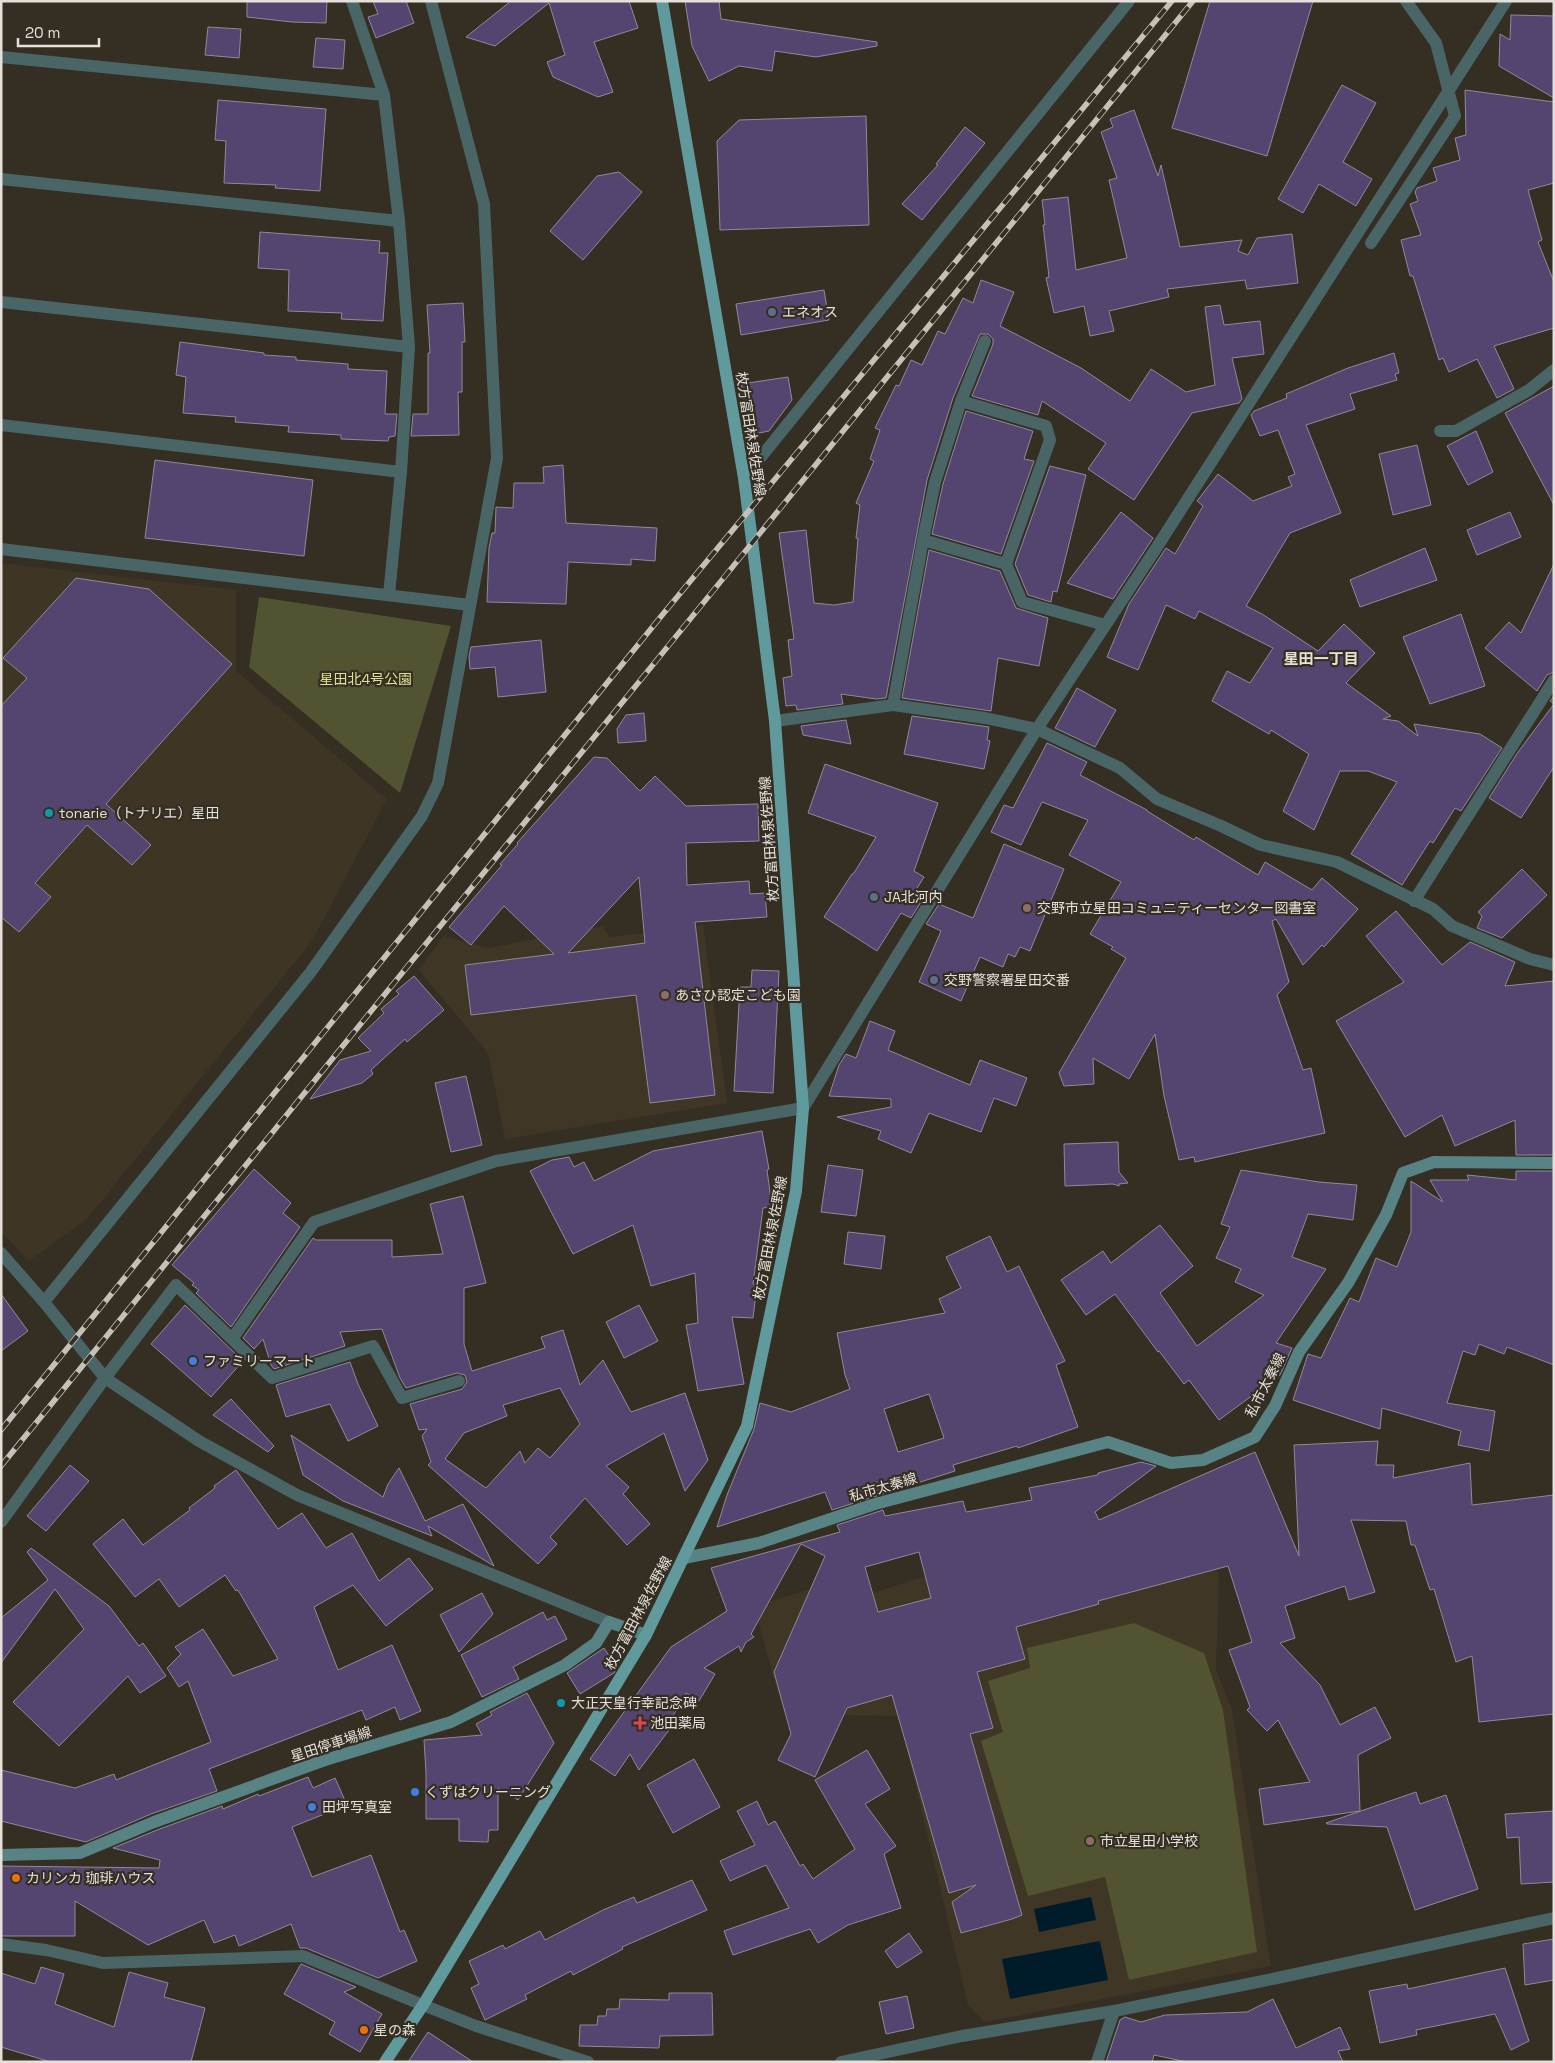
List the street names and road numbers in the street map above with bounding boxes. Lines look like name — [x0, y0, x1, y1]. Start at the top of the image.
street label: 枚方富田林泉佐野線 — [732, 370, 770, 498]
street label: 枚方富田林泉佐野線 — [756, 776, 782, 902]
street label: 枚方富田林泉佐野線 — [749, 1174, 791, 1302]
street label: 私市太秦線 — [1241, 1350, 1289, 1420]
street label: 私市太秦線 — [847, 1469, 919, 1505]
street label: 枚方富田林泉佐野線 — [600, 1553, 676, 1673]
street label: 星田停車場線 — [288, 1722, 374, 1766]

